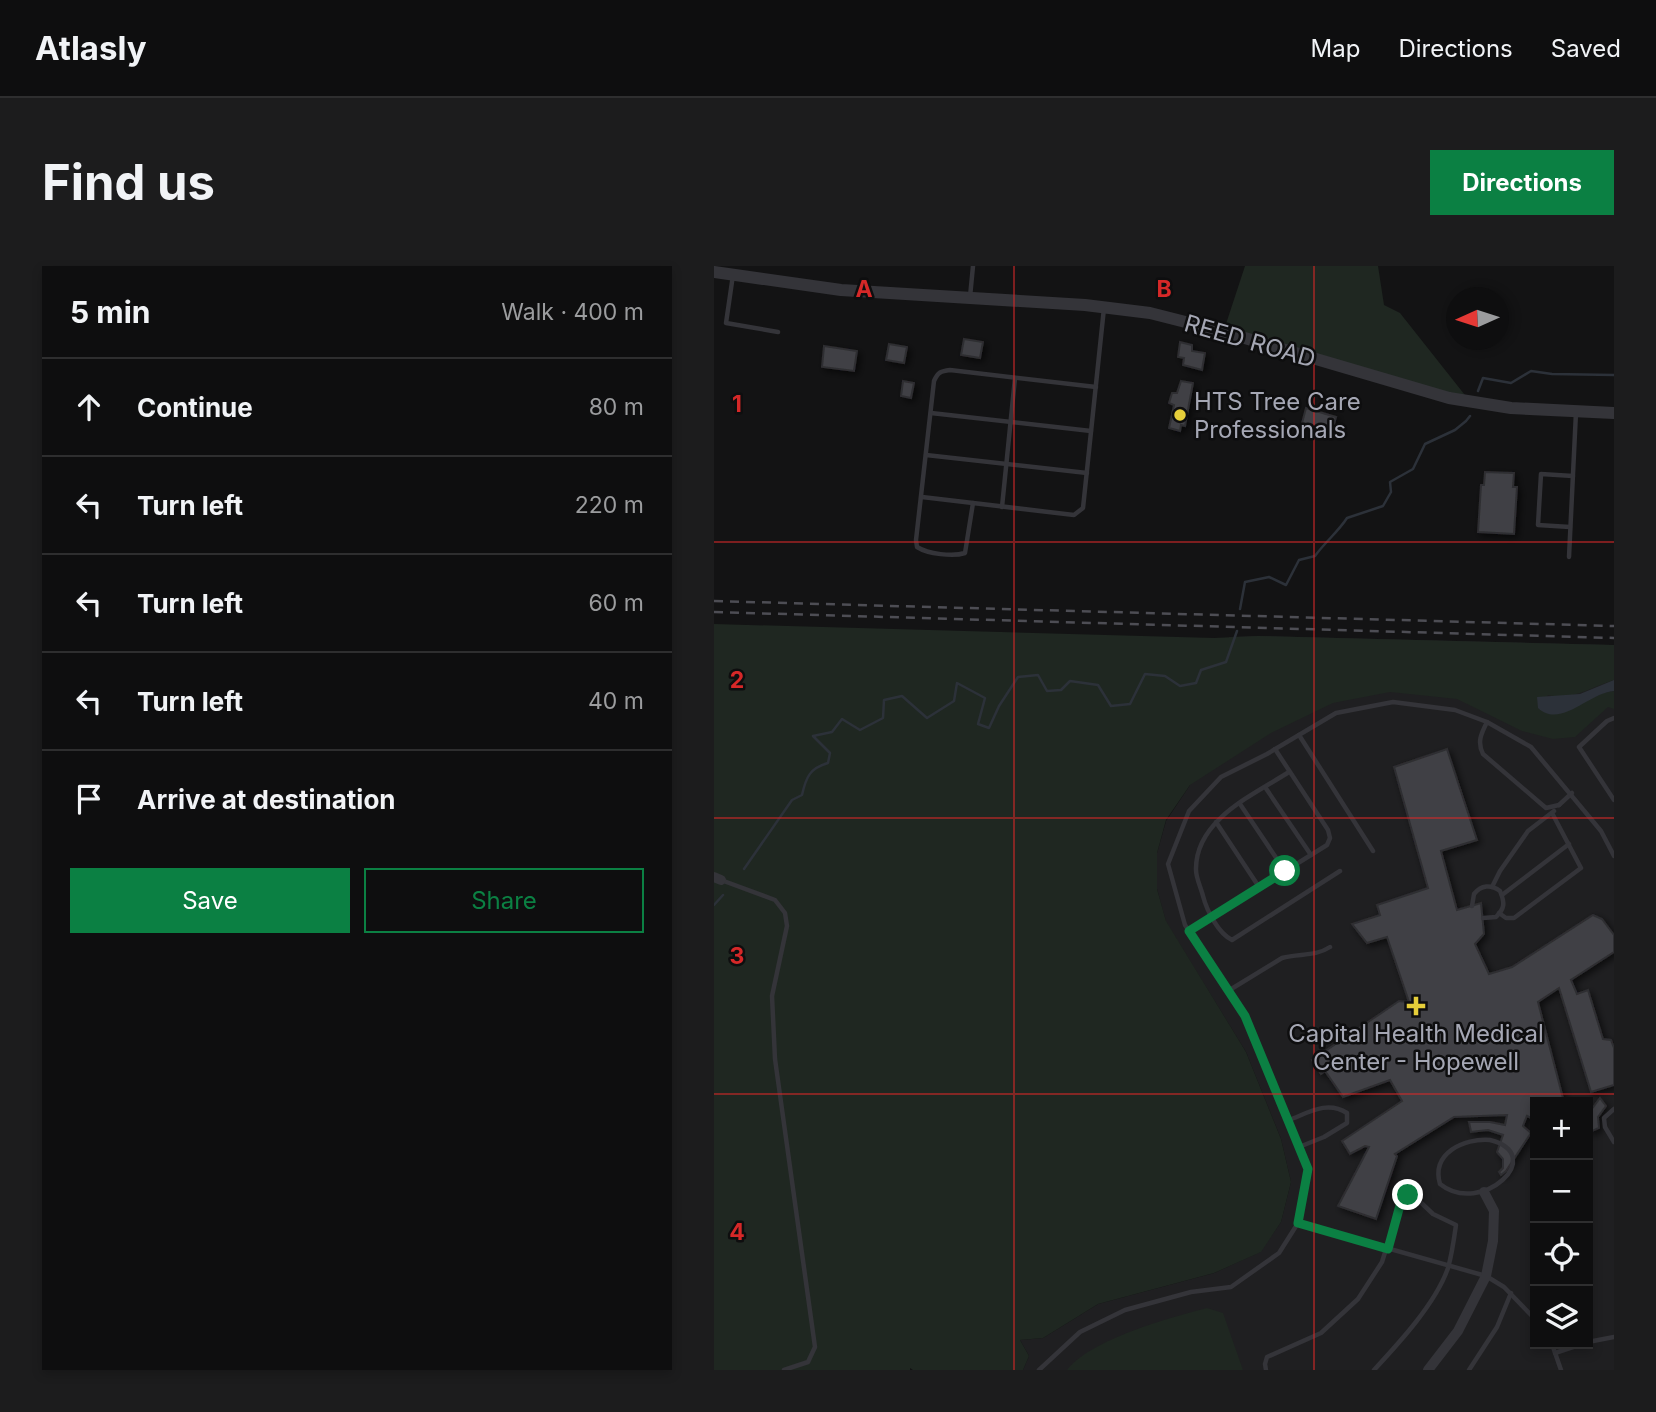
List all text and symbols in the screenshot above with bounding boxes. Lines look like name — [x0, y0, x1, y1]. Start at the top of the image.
text: Atlasly — [35, 28, 147, 68]
text: Map — [1311, 34, 1360, 63]
text: Directions — [1398, 34, 1513, 63]
text: Saved — [1551, 34, 1621, 63]
button: Directions — [1430, 150, 1614, 215]
text: Find us — [42, 153, 215, 212]
text: A — [855, 275, 873, 303]
text: B — [1156, 275, 1172, 303]
north arrow — [1446, 287, 1509, 350]
text: 5 min — [70, 294, 150, 330]
text: Walk · 400 m — [501, 298, 644, 326]
street label: REED ROAD — [1181, 308, 1319, 374]
place label: HTS Tree Care Professionals — [1194, 387, 1361, 444]
icon: ahead — [70, 388, 108, 426]
text: 1 — [732, 390, 742, 418]
text: Continue — [137, 392, 253, 423]
text: 80 m — [589, 393, 644, 421]
marker: HTS Tree Care Professionals — [1172, 407, 1188, 423]
icon: left — [70, 486, 108, 524]
text: Turn left — [137, 490, 243, 521]
text: 220 m — [575, 491, 644, 519]
icon: left — [70, 584, 108, 622]
text: Turn left — [137, 588, 243, 619]
text: 60 m — [589, 589, 644, 617]
text: 2 — [730, 666, 744, 694]
icon: left — [70, 682, 108, 720]
text: Turn left — [137, 686, 243, 717]
text: 40 m — [588, 687, 644, 715]
icon: arrive — [70, 780, 108, 818]
text: Arrive at destination — [137, 784, 396, 815]
route start — [1269, 855, 1300, 886]
button: Save — [70, 868, 350, 933]
button: Share — [364, 868, 644, 933]
text: 3 — [730, 942, 744, 970]
marker: Capital Health Medical Center - Hopewell — [1406, 996, 1426, 1016]
place label: Capital Health Medical Center - Hopewell — [1288, 1019, 1544, 1076]
map controls — [1530, 1097, 1593, 1349]
button: + — [1530, 1097, 1593, 1160]
button: − — [1530, 1160, 1593, 1223]
route end — [1392, 1179, 1423, 1210]
text: 4 — [729, 1218, 745, 1246]
button: locate — [1530, 1223, 1593, 1286]
button: layers — [1530, 1286, 1593, 1349]

